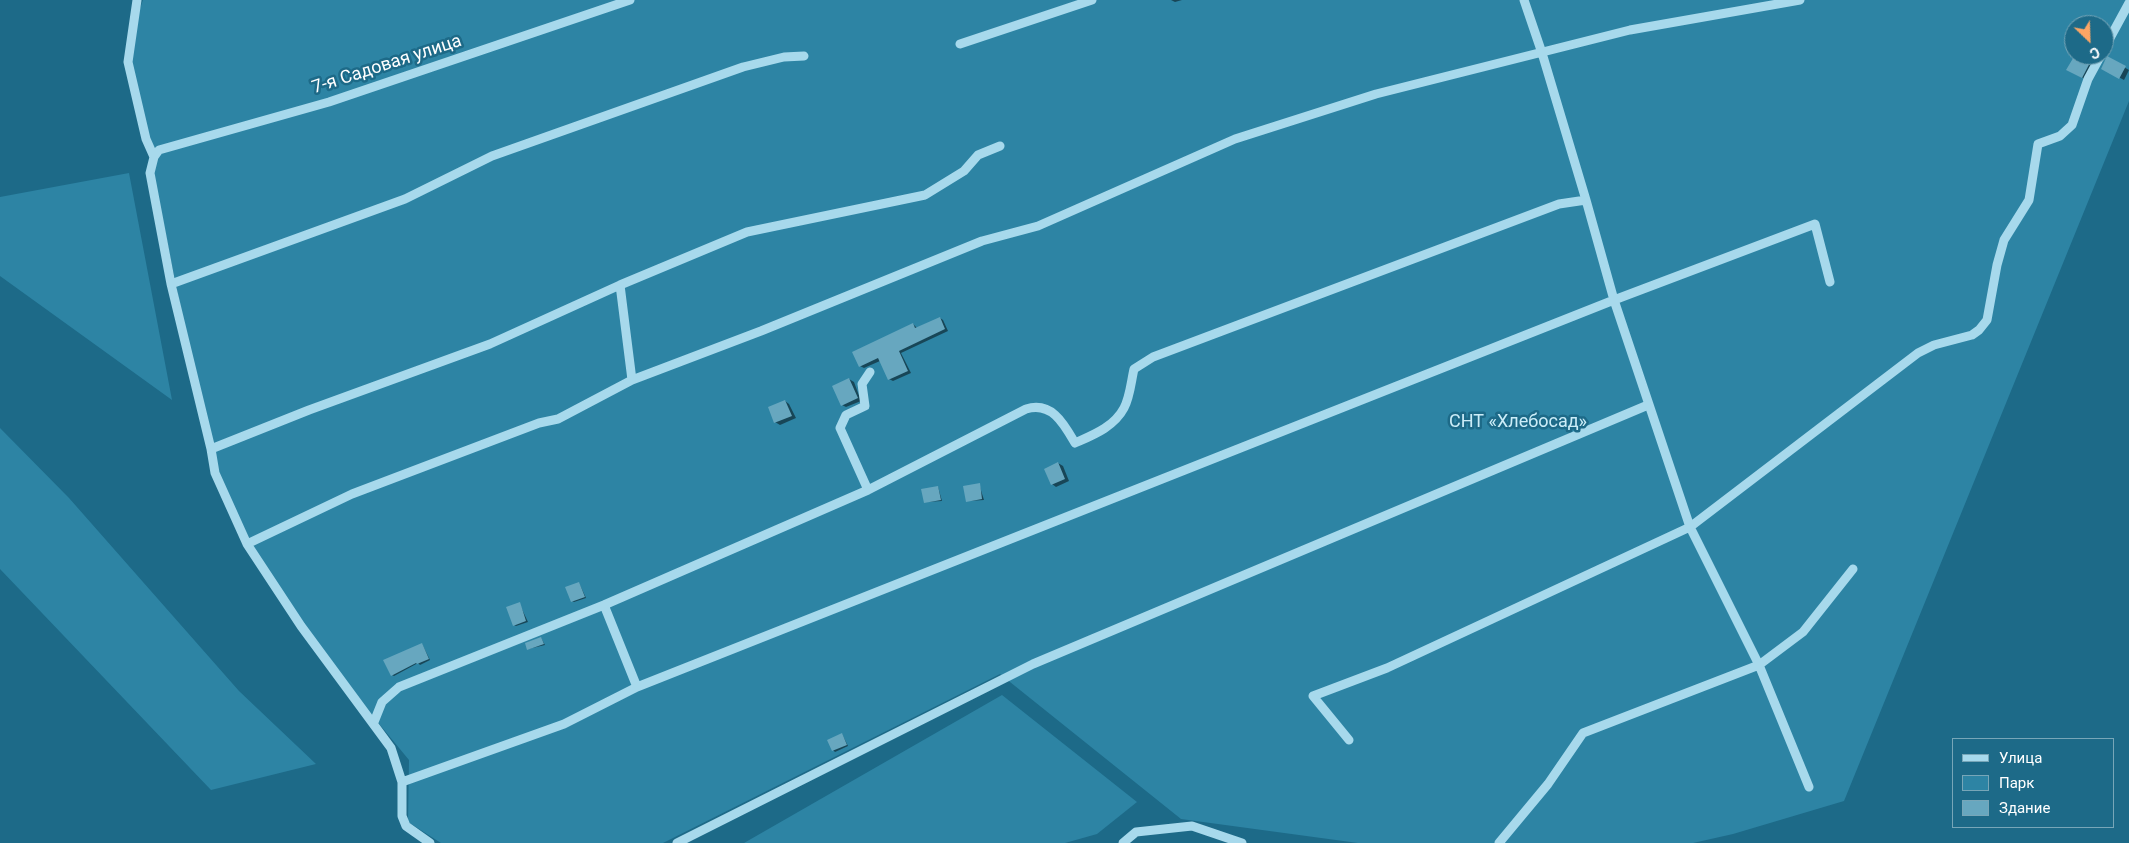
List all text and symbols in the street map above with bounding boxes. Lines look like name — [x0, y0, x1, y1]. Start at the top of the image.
north arrow — [2064, 15, 2114, 65]
street label: 7-я Садовая улица — [310, 31, 464, 99]
text: С — [2087, 44, 2102, 62]
park label: СНТ «Хлебосад» — [1449, 411, 1587, 433]
legend — [1952, 738, 2114, 828]
text: Улица — [1999, 749, 2042, 767]
text: Парк — [1999, 774, 2034, 792]
text: Здание — [1999, 799, 2050, 817]

